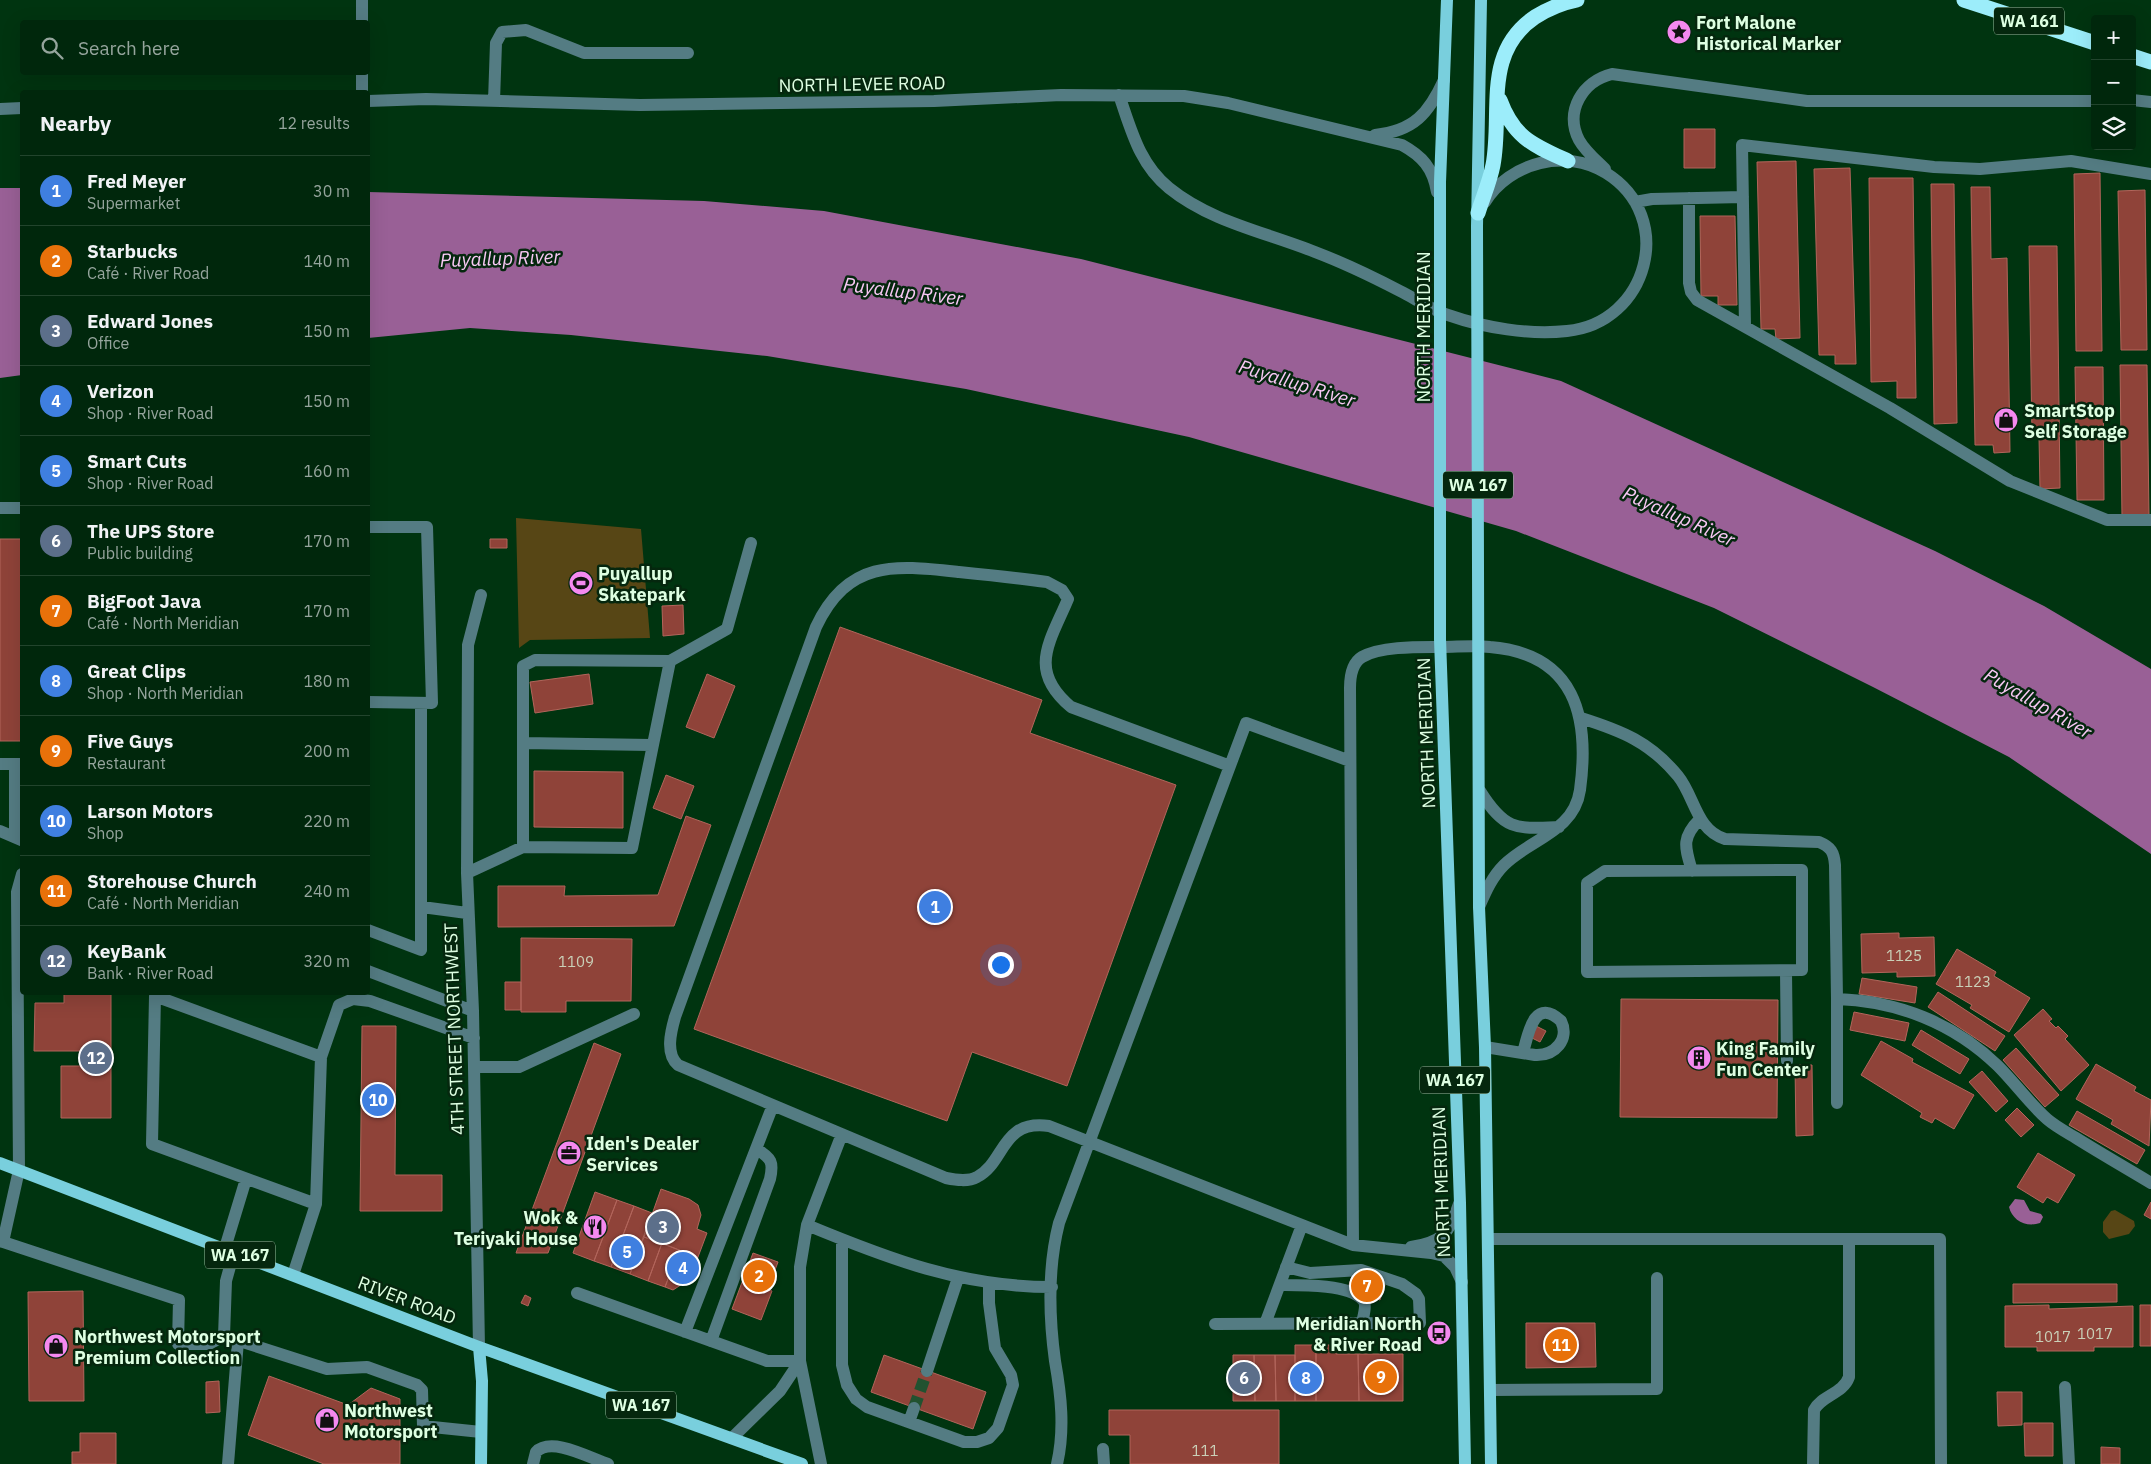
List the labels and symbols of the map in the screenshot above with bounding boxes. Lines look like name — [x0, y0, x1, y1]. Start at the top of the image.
road number: WA 161 — [1994, 8, 2064, 34]
place label: Fort Malone Historical Marker — [1696, 11, 1841, 55]
place icon: Fort Malone Historical Marker — [1666, 19, 1692, 45]
street label: NORTH LEVEE ROAD — [778, 71, 946, 97]
water label: Puyallup River — [439, 244, 562, 272]
street label: NORTH MERIDIAN — [1412, 251, 1435, 403]
water label: Puyallup River — [842, 272, 965, 310]
water label: Puyallup River — [1236, 354, 1359, 412]
place label: SmartStop Self Storage — [2024, 399, 2127, 443]
shop icon: SmartStop Self Storage — [1993, 407, 2019, 433]
road number: WA 167 — [1443, 472, 1513, 498]
water label: Puyallup River — [1619, 481, 1740, 552]
place label: Puyallup Skatepark — [598, 562, 686, 606]
sports icon: Puyallup Skatepark — [568, 570, 594, 596]
street label: NORTH MERIDIAN — [1412, 657, 1440, 809]
water label: Puyallup River — [1980, 663, 2097, 744]
pin: 1 — [919, 888, 951, 926]
street label: 4TH STREET NORTHWEST — [439, 923, 469, 1135]
house number: 1125 — [1886, 946, 1922, 965]
house number: 1109 — [558, 952, 594, 971]
your location — [988, 952, 1014, 978]
house number: 1123 — [1955, 972, 1991, 991]
place label: King Family Fun Center — [1716, 1037, 1815, 1081]
pin: 12 — [80, 1039, 112, 1077]
building icon: King Family Fun Center — [1686, 1045, 1712, 1071]
road number: WA 167 — [1420, 1066, 1490, 1094]
pin: 10 — [362, 1081, 394, 1119]
street label: NORTH MERIDIAN — [1427, 1106, 1455, 1258]
place label: Iden's Dealer Services — [586, 1132, 699, 1176]
office icon: Iden's Dealer Services — [556, 1140, 582, 1166]
place label: Wok & Teriyaki House — [454, 1206, 578, 1250]
pin: 3 — [647, 1208, 679, 1246]
restaurant icon: Wok & Teriyaki House — [582, 1214, 608, 1240]
pin: 5 — [611, 1233, 643, 1271]
road number: WA 167 — [205, 1242, 275, 1268]
pin: 4 — [667, 1249, 699, 1287]
pin: 2 — [743, 1257, 775, 1295]
pin: 7 — [1351, 1267, 1383, 1305]
street label: RIVER ROAD — [355, 1271, 459, 1329]
place label: Meridian North & River Road — [1295, 1312, 1422, 1356]
bus stop icon: Meridian North & River Road — [1426, 1320, 1452, 1346]
house number: 1017 — [2077, 1324, 2113, 1343]
place label: Northwest Motorsport Premium Collection — [74, 1325, 261, 1369]
pin: 11 — [1545, 1326, 1577, 1364]
house number: 1017 — [2035, 1327, 2071, 1346]
shop icon: Northwest Motorsport Premium Collection — [43, 1333, 69, 1359]
pin: 9 — [1365, 1358, 1397, 1396]
pin: 6 — [1228, 1359, 1260, 1397]
pin: 8 — [1290, 1359, 1322, 1397]
road number: WA 167 — [606, 1392, 676, 1418]
place label: Northwest Motorsport — [344, 1399, 438, 1443]
shop icon: Northwest Motorsport — [314, 1407, 340, 1433]
house number: 111 — [1191, 1441, 1219, 1460]

